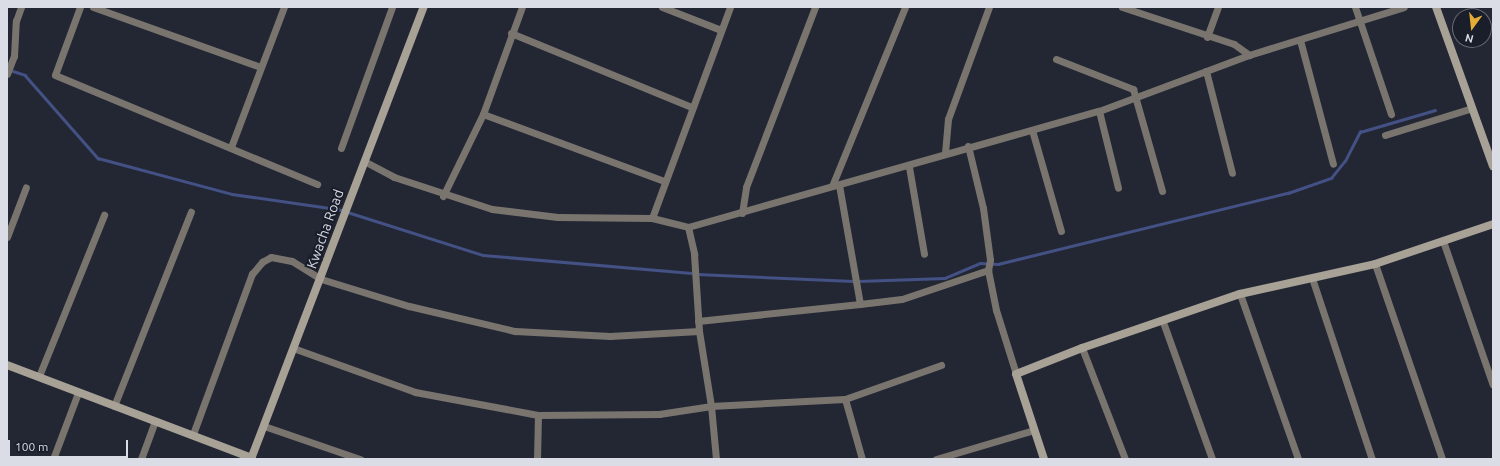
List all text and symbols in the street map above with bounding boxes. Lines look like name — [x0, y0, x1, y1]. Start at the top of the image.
north arrow — [1452, 8, 1492, 48]
text: N — [1464, 32, 1475, 45]
street label: Kwacha Road — [303, 187, 347, 271]
scale bar — [10, 432, 130, 458]
text: 100 m — [15, 440, 48, 453]

